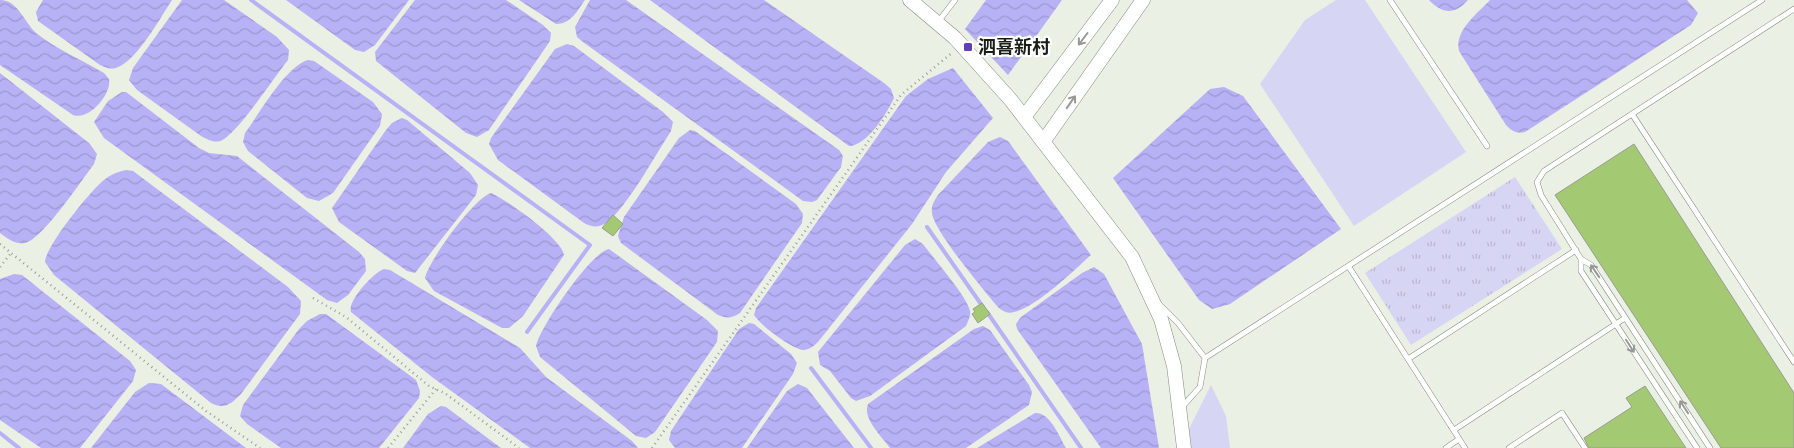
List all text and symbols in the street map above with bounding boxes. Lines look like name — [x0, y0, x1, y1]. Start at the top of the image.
one-way arrow — [1077, 32, 1088, 45]
place label: 泗喜新村 — [978, 37, 1050, 57]
marker: 泗喜新村 — [962, 41, 974, 53]
one-way arrow — [1066, 95, 1076, 109]
one-way arrow — [1590, 264, 1600, 278]
one-way arrow — [1626, 338, 1636, 352]
one-way arrow — [1678, 400, 1689, 414]

